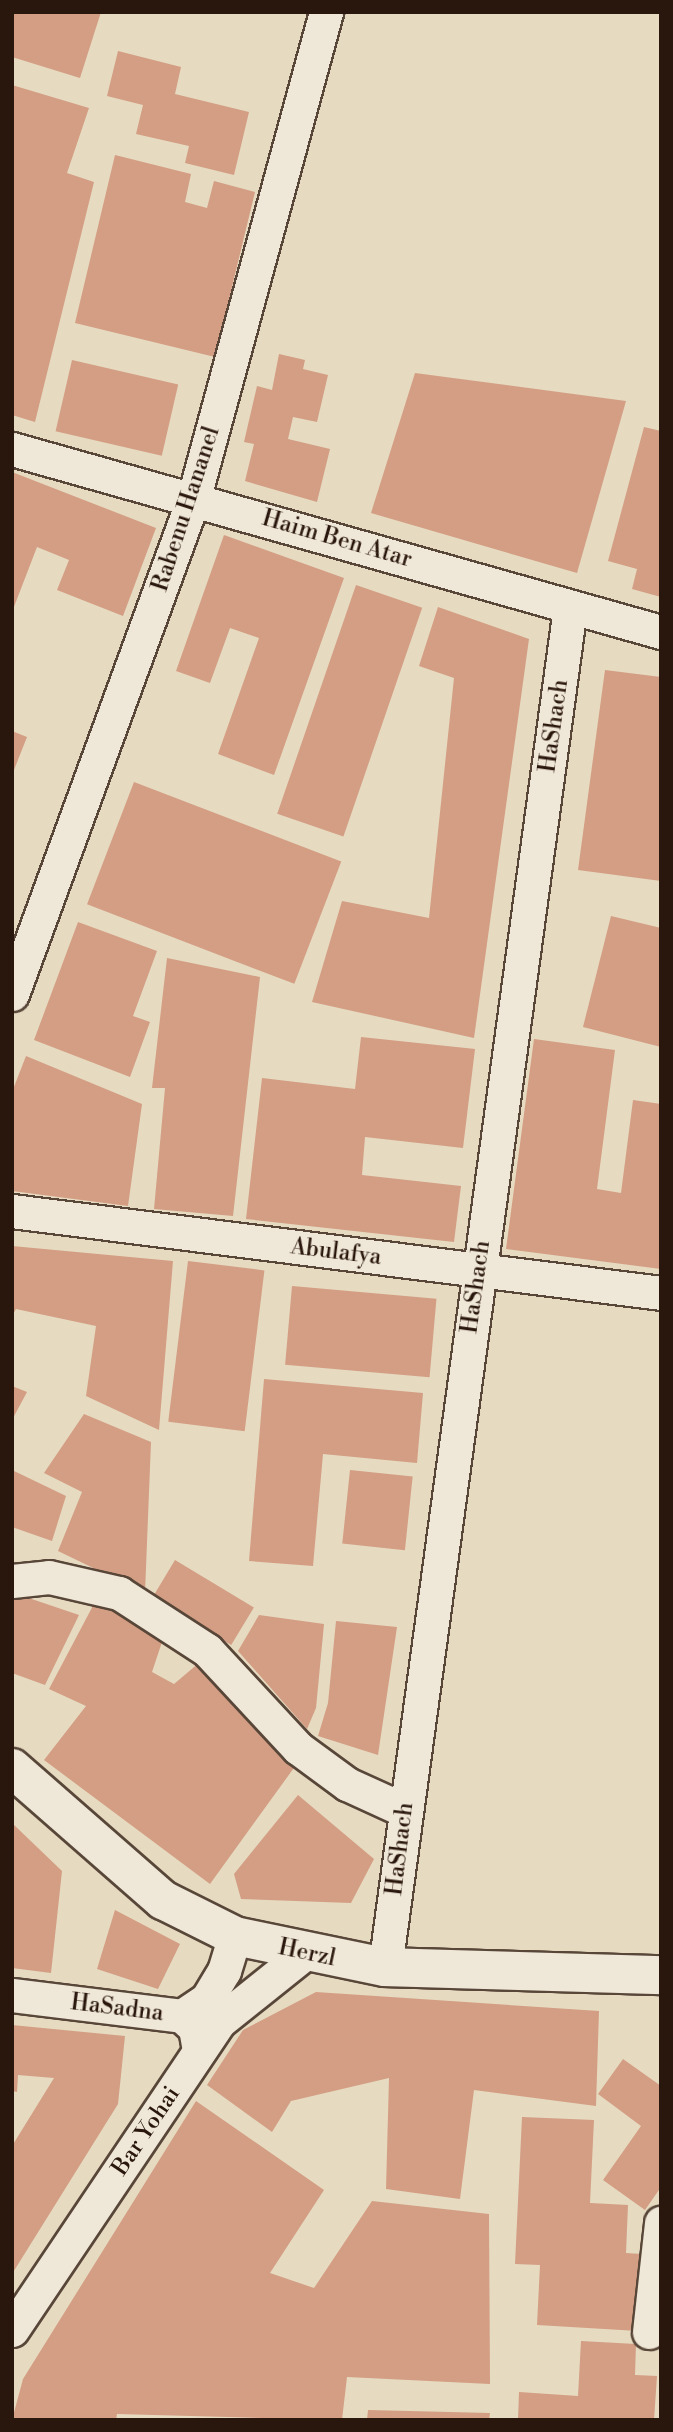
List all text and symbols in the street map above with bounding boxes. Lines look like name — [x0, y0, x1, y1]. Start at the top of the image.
street label: Rabenu Hananel — [146, 423, 226, 595]
street label: Haim Ben Atar — [259, 504, 415, 574]
street label: HaShach — [534, 678, 574, 774]
street label: Abulafya — [289, 1233, 383, 1271]
street label: HaShach — [456, 1239, 496, 1335]
street label: HaShach — [381, 1801, 419, 1897]
street label: Herzl — [276, 1933, 338, 1973]
street label: HaSadna — [69, 1989, 165, 2027]
street label: Bar Yohai — [106, 2081, 186, 2181]

